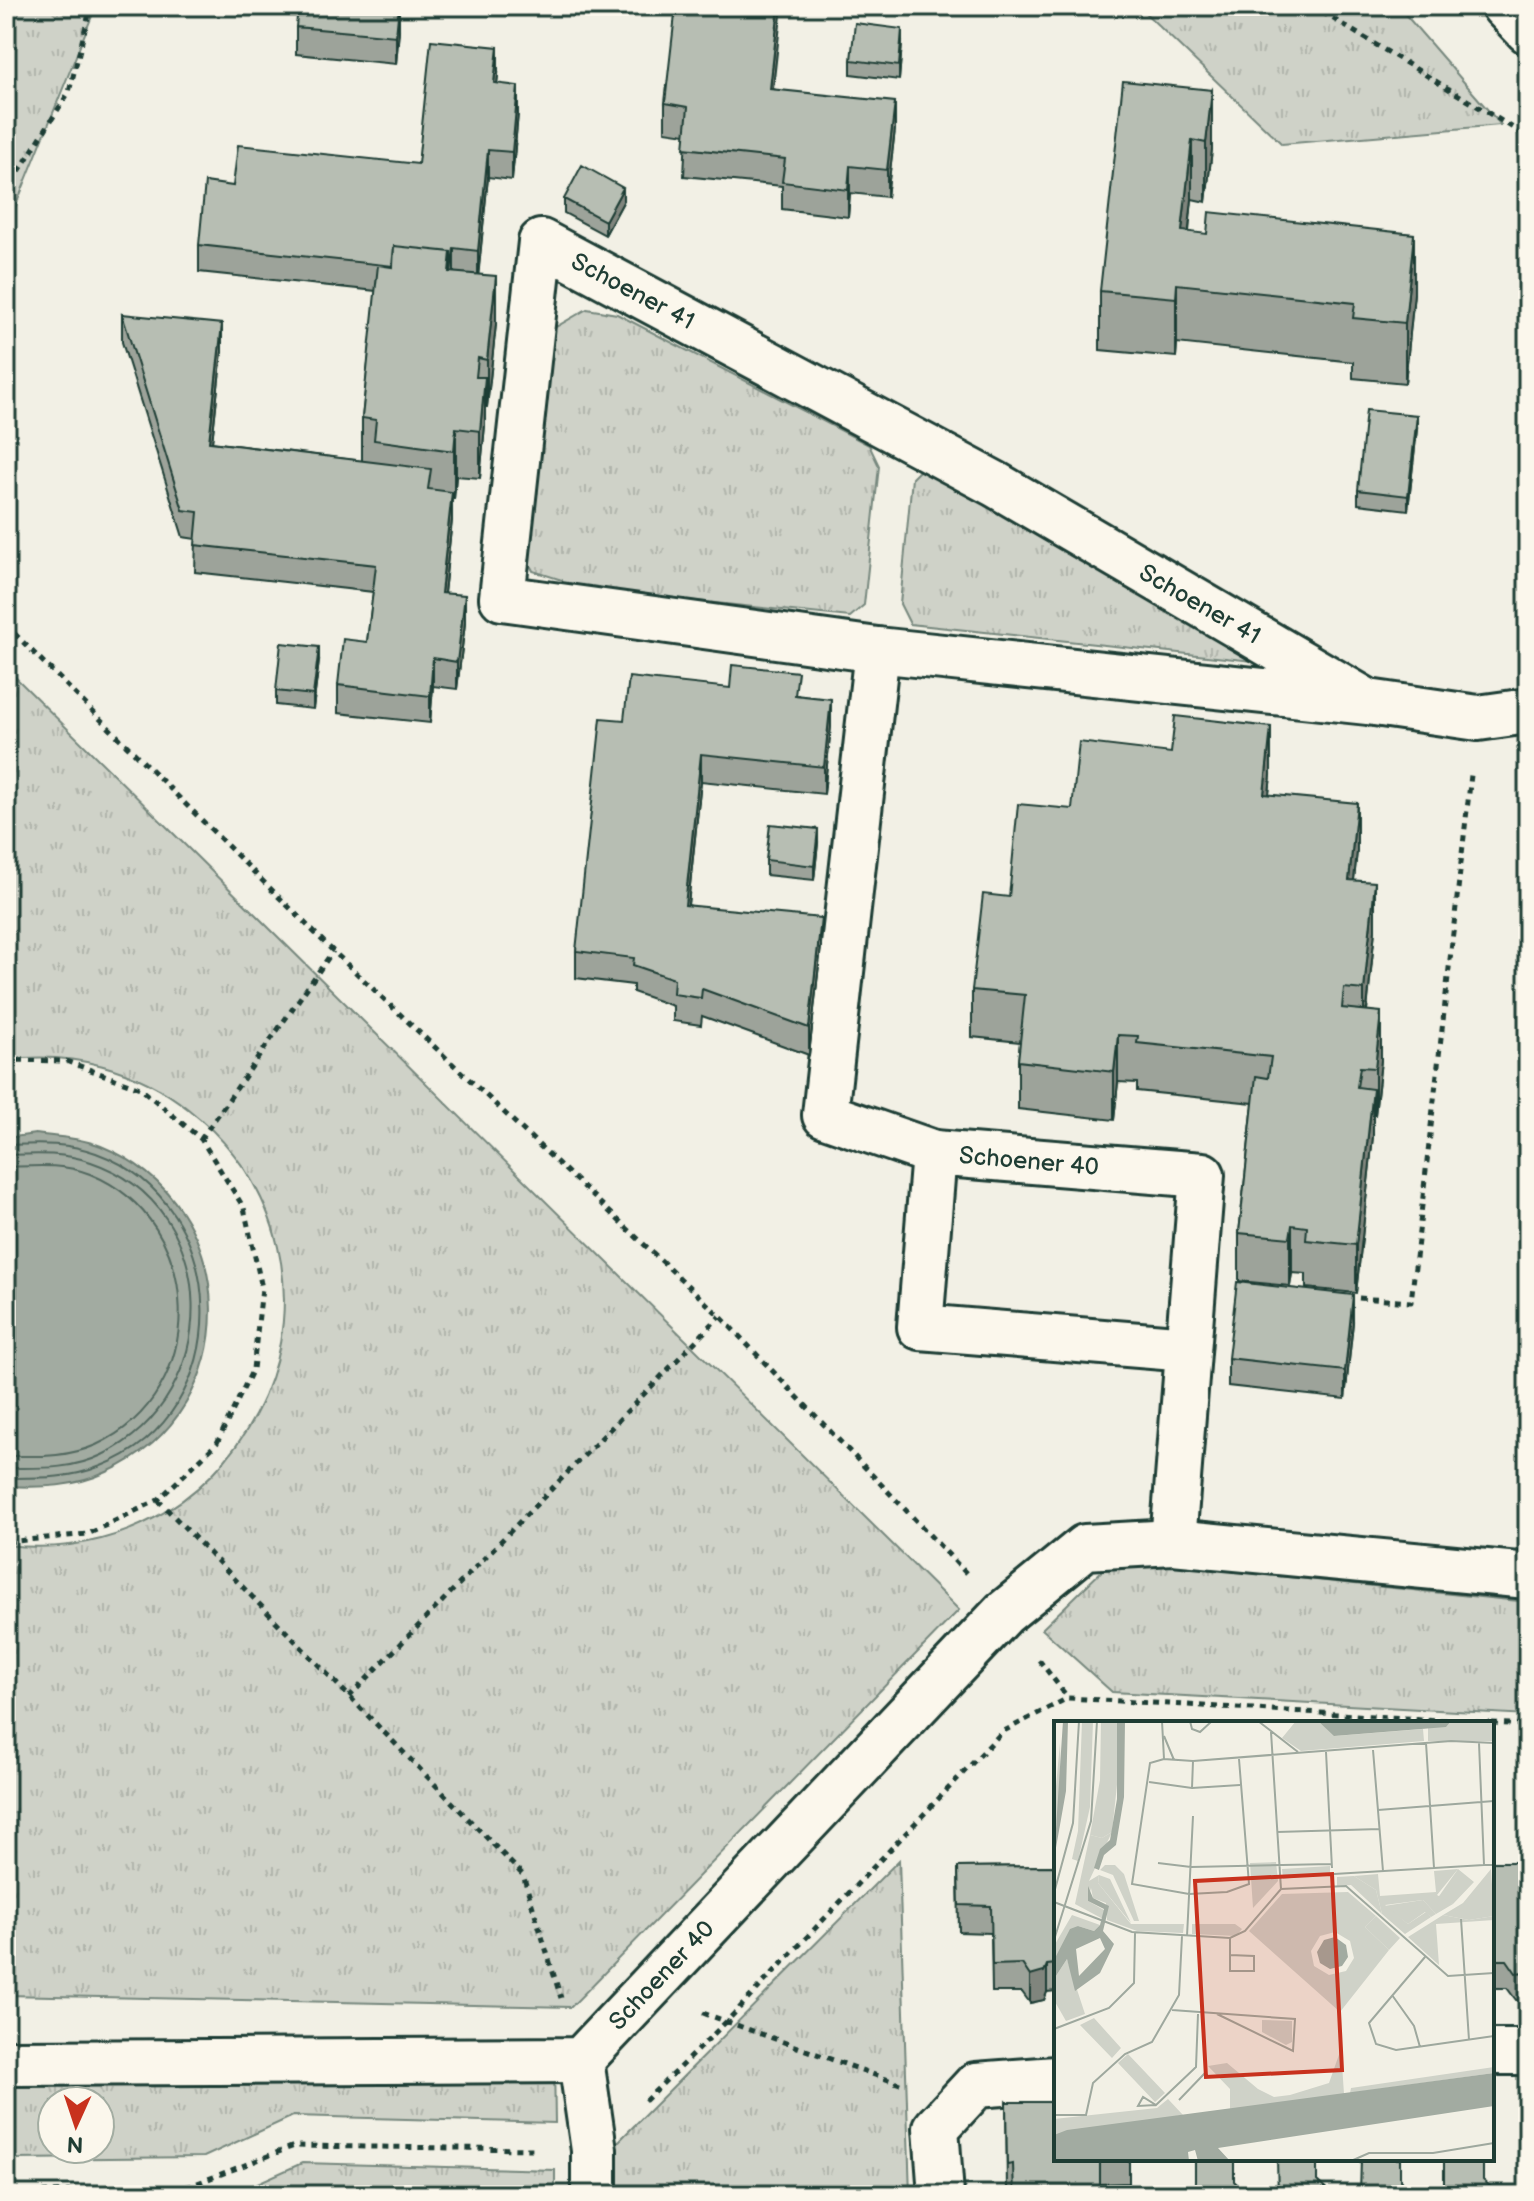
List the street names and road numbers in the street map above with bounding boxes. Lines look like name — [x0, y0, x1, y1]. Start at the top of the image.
street label: Schoener 41 — [566, 247, 699, 336]
street label: Schoener 41 — [1134, 558, 1266, 651]
street label: Schoener 40 — [958, 1141, 1100, 1182]
street label: Schoener 40 — [603, 1914, 720, 2036]

